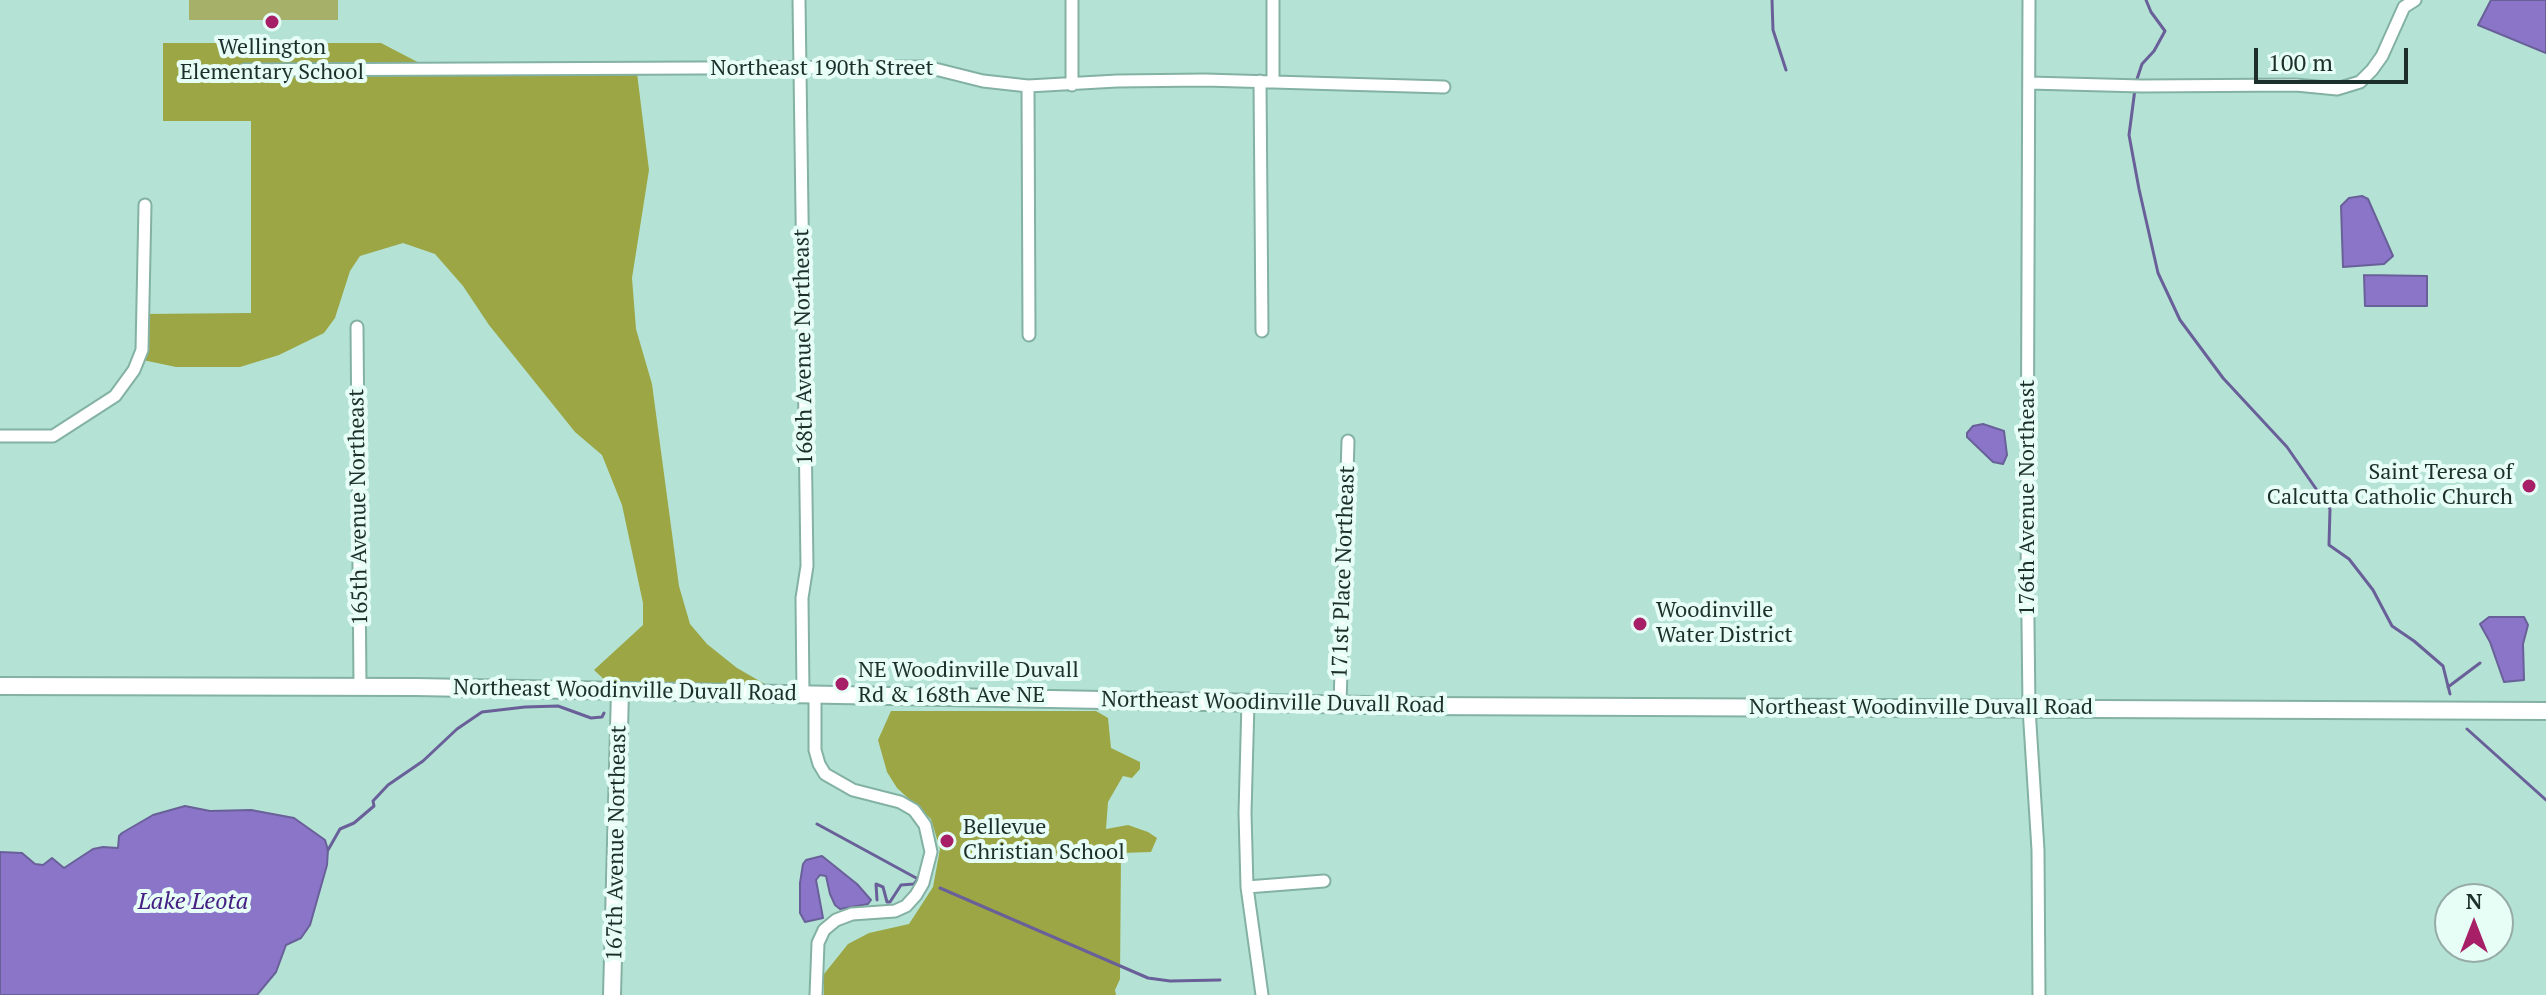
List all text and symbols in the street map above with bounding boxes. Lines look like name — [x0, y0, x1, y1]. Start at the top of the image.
marker: Wellington Elementary School — [263, 13, 281, 31]
scale bar — [2258, 32, 2412, 82]
place label: Wellington Elementary School — [180, 35, 364, 86]
text: 100 m — [2268, 46, 2333, 78]
street label: Northeast 190th Street — [710, 56, 934, 82]
street label: 168th Avenue Northeast — [789, 228, 819, 466]
street label: 176th Avenue Northeast — [2015, 380, 2041, 616]
street label: 165th Avenue Northeast — [344, 388, 374, 626]
place label: Saint Teresa of Calcutta Catholic Church — [2267, 460, 2513, 512]
street label: 171st Place Northeast — [1327, 465, 1361, 679]
marker: Saint Teresa of Calcutta Catholic Church — [2520, 477, 2538, 495]
place label: Woodinville Water District — [1656, 598, 1793, 650]
marker: Woodinville Water District — [1631, 615, 1649, 633]
place label: NE Woodinville Duvall Rd & 168th Ave NE — [858, 658, 1079, 710]
street label: Northeast Woodinville Duvall Road — [453, 675, 797, 707]
marker: NE Woodinville Duvall Rd & 168th Ave NE — [833, 675, 851, 693]
street label: Northeast Woodinville Duvall Road — [1101, 687, 1445, 719]
street label: Northeast Woodinville Duvall Road — [1749, 695, 2093, 721]
street label: 167th Avenue Northeast — [602, 725, 632, 961]
place label: Bellevue Christian School — [963, 815, 1125, 866]
marker: Bellevue Christian School — [938, 832, 956, 850]
north arrow — [2434, 883, 2514, 963]
text: N — [2466, 886, 2482, 915]
water label: Lake Leota — [138, 888, 248, 916]

